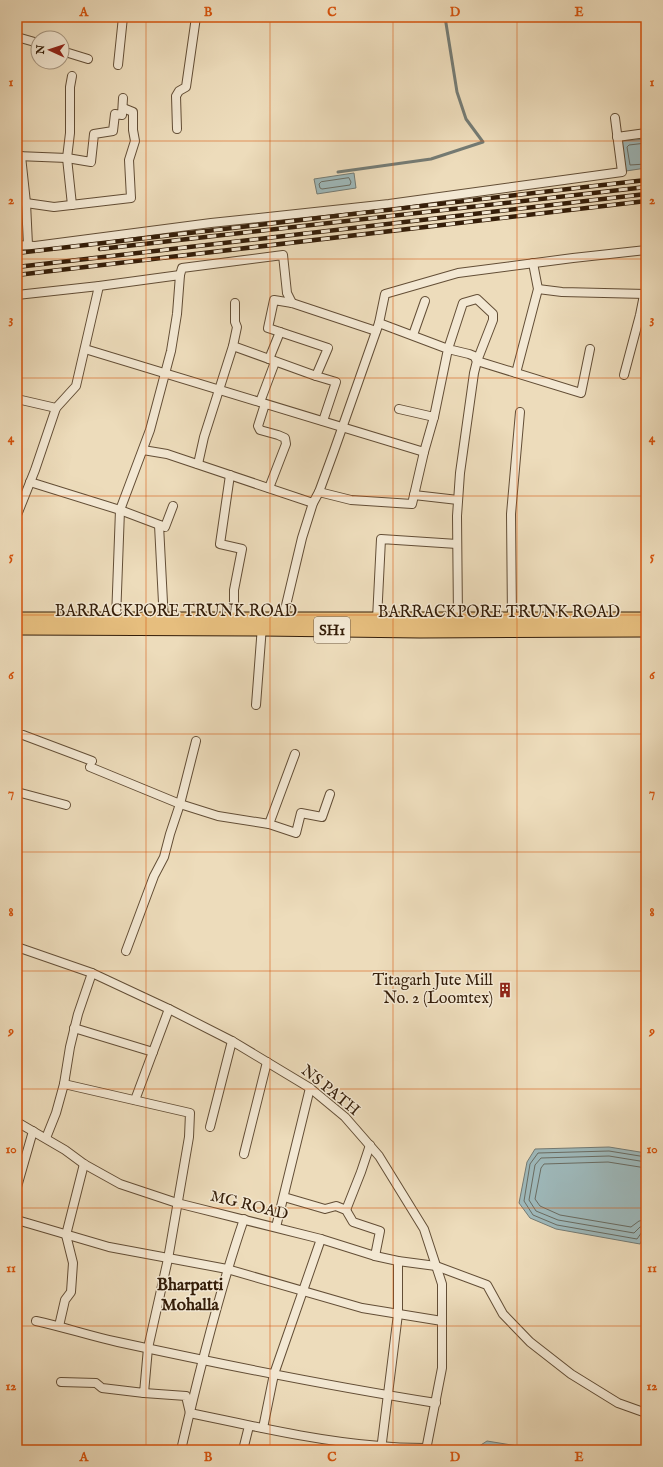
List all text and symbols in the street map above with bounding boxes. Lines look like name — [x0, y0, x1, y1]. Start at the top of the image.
text: A — [79, 4, 90, 21]
text: B — [204, 4, 213, 21]
text: C — [327, 4, 337, 21]
text: D — [450, 4, 461, 21]
text: E — [574, 4, 584, 21]
north arrow — [30, 30, 70, 70]
text: N — [34, 44, 48, 56]
text: 1 — [9, 74, 14, 91]
text: 1 — [650, 74, 655, 91]
text: 2 — [8, 192, 14, 209]
text: 2 — [649, 192, 655, 209]
text: 3 — [9, 311, 14, 328]
text: 3 — [650, 311, 655, 328]
text: 4 — [8, 430, 15, 447]
text: 4 — [649, 430, 656, 447]
text: 5 — [9, 548, 14, 565]
text: 5 — [650, 548, 655, 565]
street label: BARRACKPORE TRUNK ROAD — [55, 602, 297, 622]
street label: BARRACKPORE TRUNK ROAD — [378, 603, 620, 623]
road number: SH1 — [314, 617, 350, 643]
text: 6 — [8, 667, 14, 684]
text: 6 — [649, 667, 655, 684]
text: 7 — [8, 785, 14, 802]
text: 7 — [649, 785, 655, 802]
text: 8 — [8, 904, 14, 921]
text: 8 — [649, 904, 655, 921]
place label: Titagarh Jute Mill No. 2 (Loomtex) — [372, 971, 494, 1009]
building icon: Titagarh Jute Mill No. 2 (Loomtex) — [496, 981, 514, 999]
text: 9 — [7, 1023, 14, 1040]
text: 9 — [648, 1023, 655, 1040]
street label: NS PATH — [297, 1061, 364, 1121]
text: 10 — [5, 1141, 17, 1158]
text: 10 — [646, 1141, 658, 1158]
street label: MG ROAD — [208, 1187, 290, 1225]
text: 11 — [6, 1260, 16, 1277]
text: 11 — [647, 1260, 657, 1277]
district label: Bharpatti Mohalla — [157, 1275, 224, 1316]
text: 12 — [6, 1378, 16, 1395]
text: 12 — [647, 1378, 657, 1395]
text: A — [79, 1449, 90, 1466]
text: B — [204, 1449, 213, 1466]
text: C — [327, 1449, 337, 1466]
text: D — [450, 1449, 461, 1466]
text: E — [574, 1449, 584, 1466]

